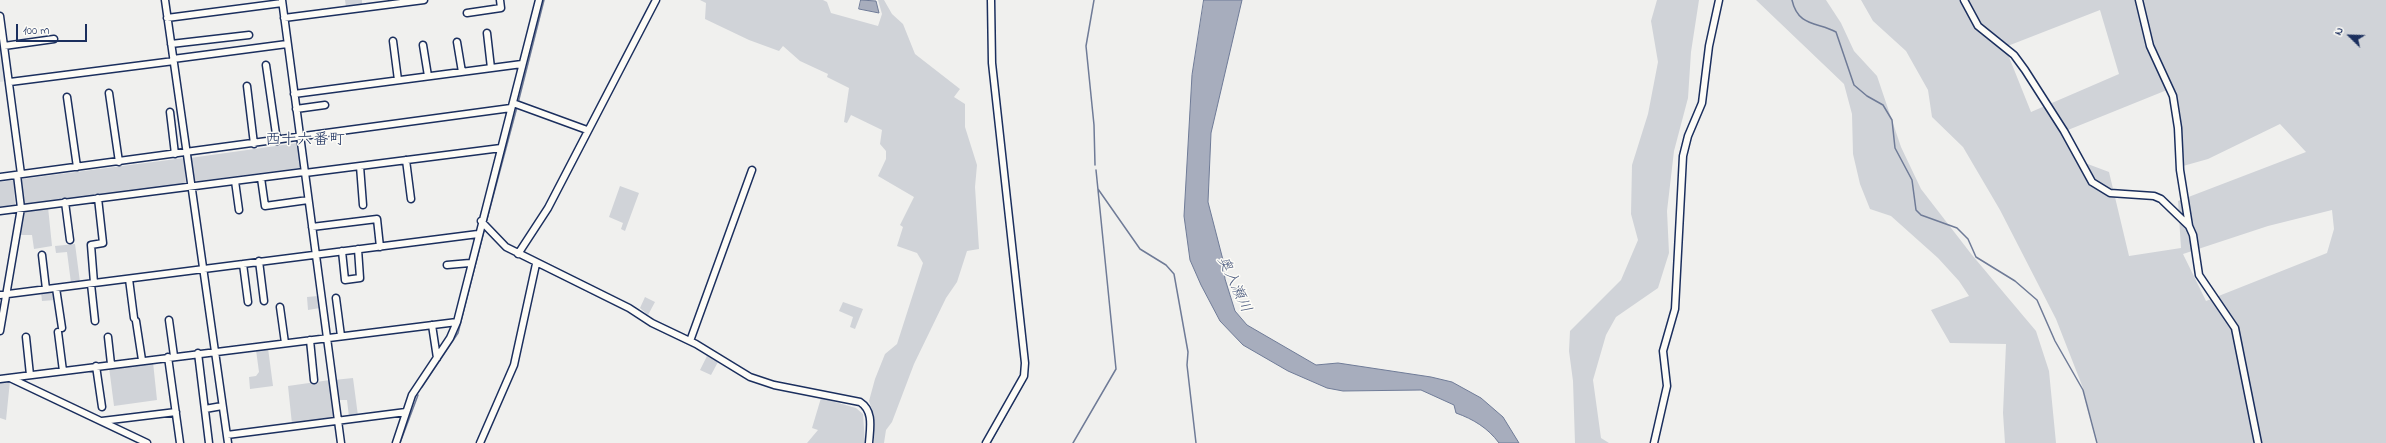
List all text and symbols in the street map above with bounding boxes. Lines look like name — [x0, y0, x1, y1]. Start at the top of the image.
scale bar — [18, 16, 89, 42]
north arrow — [2330, 16, 2370, 56]
text: 100 m — [23, 22, 50, 40]
text: N — [2330, 25, 2348, 38]
district label: 西十六番町 — [265, 131, 345, 151]
water label: 奥入瀬川 — [1212, 254, 1254, 316]

